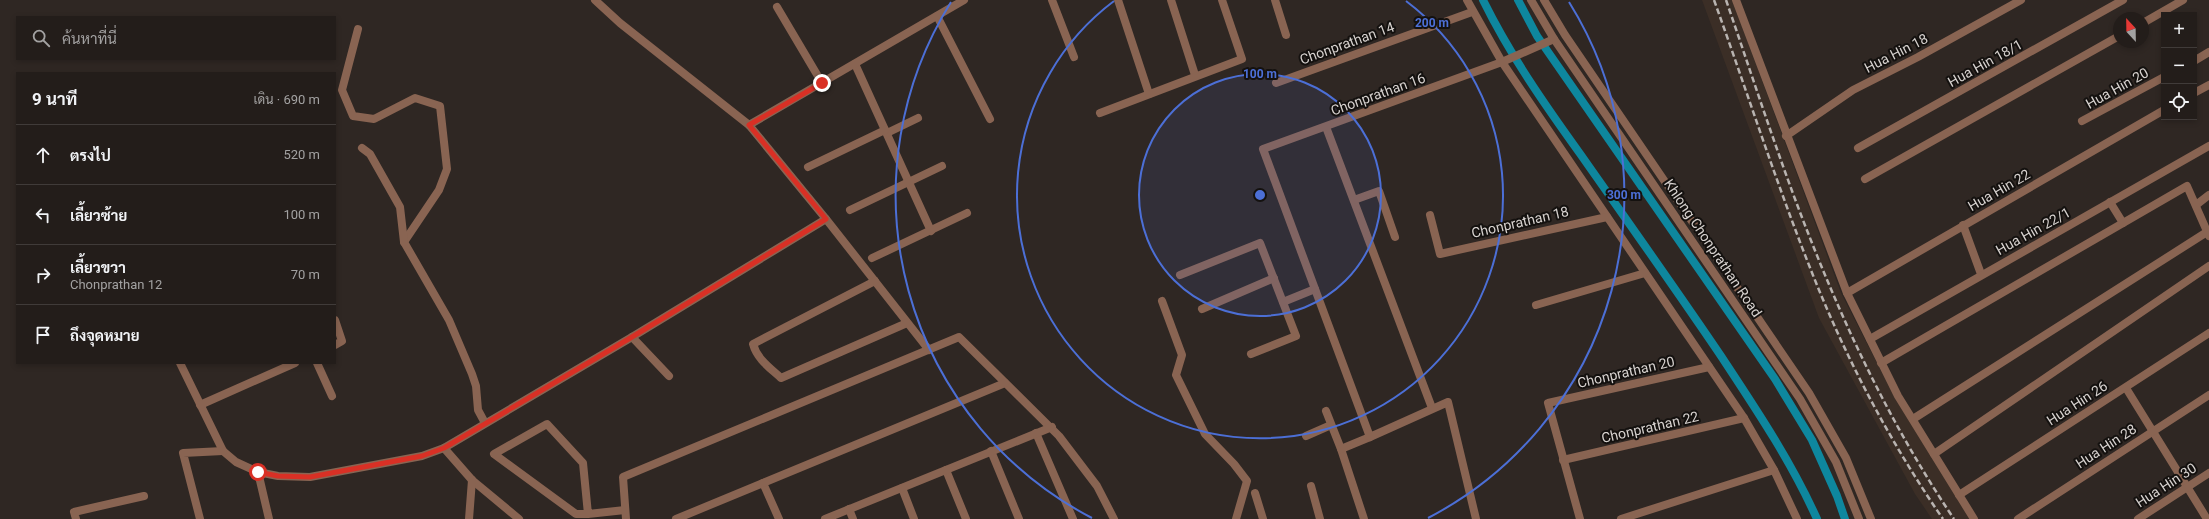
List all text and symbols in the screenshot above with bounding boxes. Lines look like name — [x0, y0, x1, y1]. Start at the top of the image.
north arrow — [2113, 12, 2149, 48]
map controls — [2161, 12, 2197, 120]
button: + — [2161, 12, 2197, 48]
search box — [16, 16, 336, 60]
text: 200 m — [1415, 16, 1449, 30]
street label: Chonprathan 14 — [1298, 18, 1397, 68]
icon: search — [30, 27, 52, 49]
text: ค้นหาที่นี่ — [62, 30, 117, 48]
street label: Hua Hin 18 — [1862, 30, 1931, 76]
street label: Hua Hin 18/1 — [1945, 36, 2025, 90]
button: − — [2161, 48, 2197, 84]
street label: Hua Hin 20 — [2083, 64, 2151, 112]
text: 100 m — [1243, 67, 1277, 81]
street label: Chonprathan 16 — [1329, 69, 1428, 119]
route end — [813, 74, 831, 92]
button: locate — [2161, 84, 2197, 120]
text: 9 นาที — [32, 89, 77, 109]
text: เดิน · 690 m — [254, 92, 320, 107]
icon: ahead — [32, 144, 54, 166]
text: ตรงไป — [70, 147, 111, 165]
text: 520 m — [283, 147, 320, 162]
street label: Hua Hin 22 — [1965, 166, 2033, 214]
street label: Khlong Chonprathan Road — [1661, 176, 1765, 320]
centre of rings — [1253, 188, 1267, 202]
text: 300 m — [1607, 188, 1641, 202]
street label: Chonprathan 18 — [1470, 203, 1570, 241]
icon: left — [32, 204, 54, 226]
street label: Hua Hin 22/1 — [1993, 204, 2073, 258]
text: เลี้ยวซ้าย — [70, 207, 127, 225]
text: 100 m — [283, 207, 320, 222]
text: เลี้ยวขวา — [70, 259, 126, 277]
icon: right — [32, 264, 54, 286]
text: 70 m — [291, 267, 320, 282]
text: Chonprathan 12 — [70, 277, 162, 292]
icon: arrive — [32, 324, 54, 346]
text: ถึงจุดหมาย — [70, 327, 140, 345]
street label: Chonprathan 20 — [1576, 353, 1676, 391]
street label: Hua Hin 26 — [2044, 377, 2110, 429]
street label: Chonprathan 22 — [1600, 408, 1700, 446]
street label: Hua Hin 28 — [2073, 420, 2139, 472]
street label: Hua Hin 30 — [2133, 459, 2199, 511]
route start — [249, 463, 267, 481]

